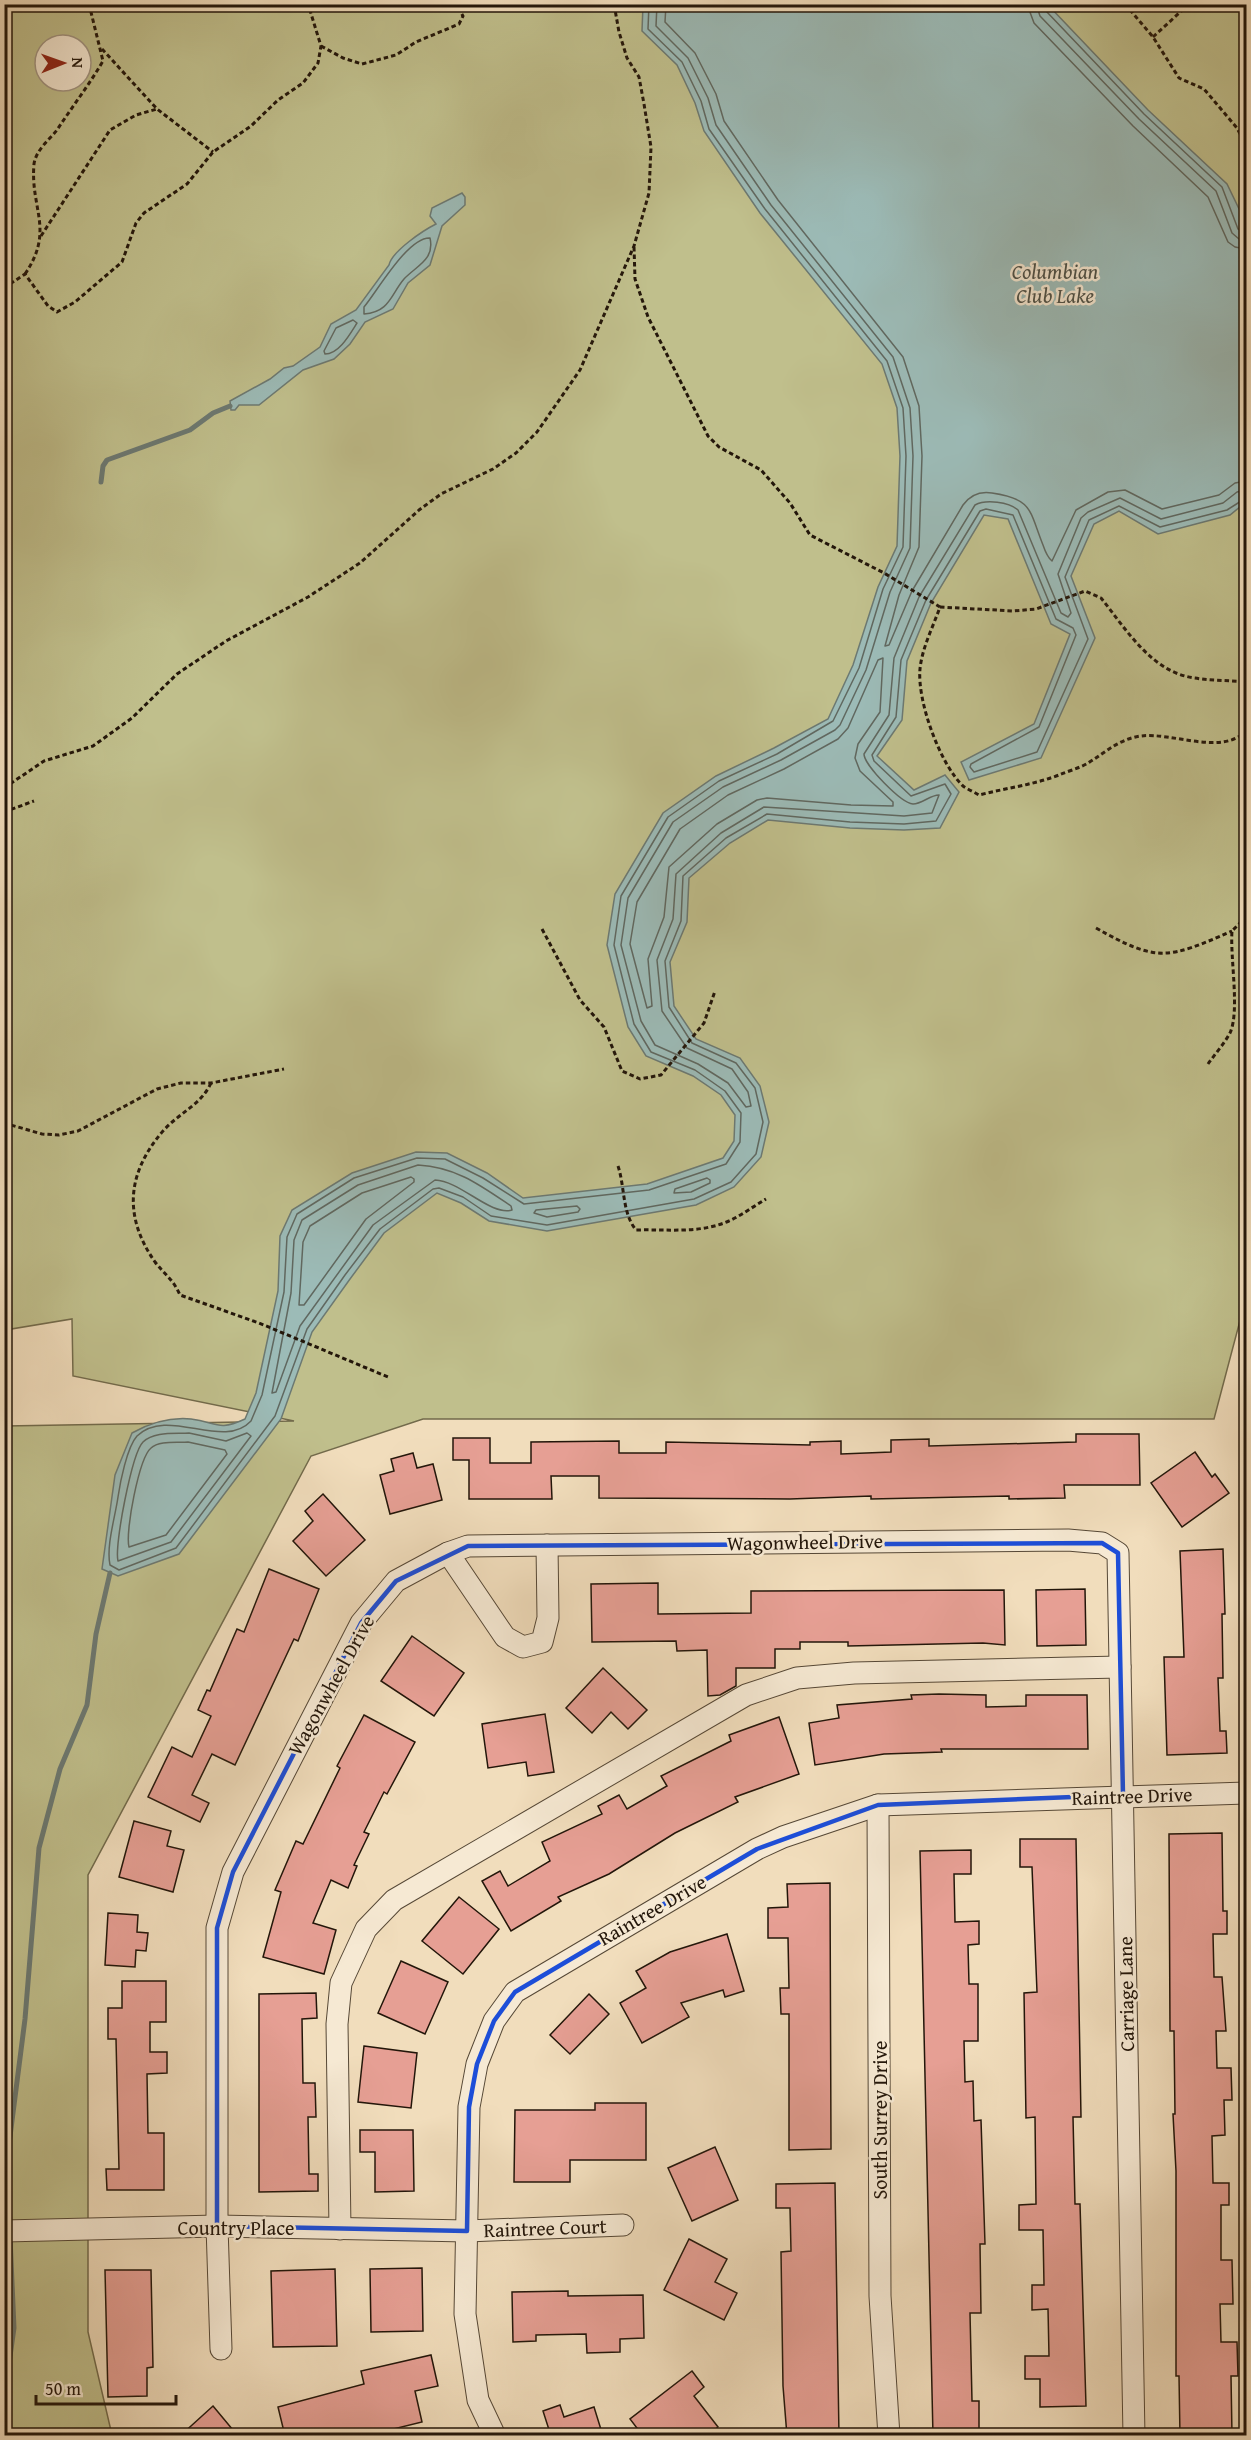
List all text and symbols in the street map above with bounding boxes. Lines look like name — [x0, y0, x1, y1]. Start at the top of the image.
north arrow — [33, 33, 93, 93]
text: N — [66, 57, 90, 69]
water label: Columbian Club Lake — [1012, 256, 1099, 311]
street label: Wagonwheel Drive — [727, 1526, 883, 1557]
street label: Wagonwheel Drive — [280, 1609, 381, 1760]
street label: Raintree Drive — [1071, 1779, 1193, 1812]
street label: Raintree Drive — [592, 1867, 711, 1952]
street label: Carriage Lane — [1110, 1936, 1141, 2052]
street label: South Surrey Drive — [865, 2041, 894, 2199]
street label: Raintree Court — [483, 2211, 607, 2244]
street label: Country Place — [178, 2213, 294, 2242]
scale bar — [36, 2368, 176, 2406]
text: 50 m — [45, 2375, 81, 2402]

